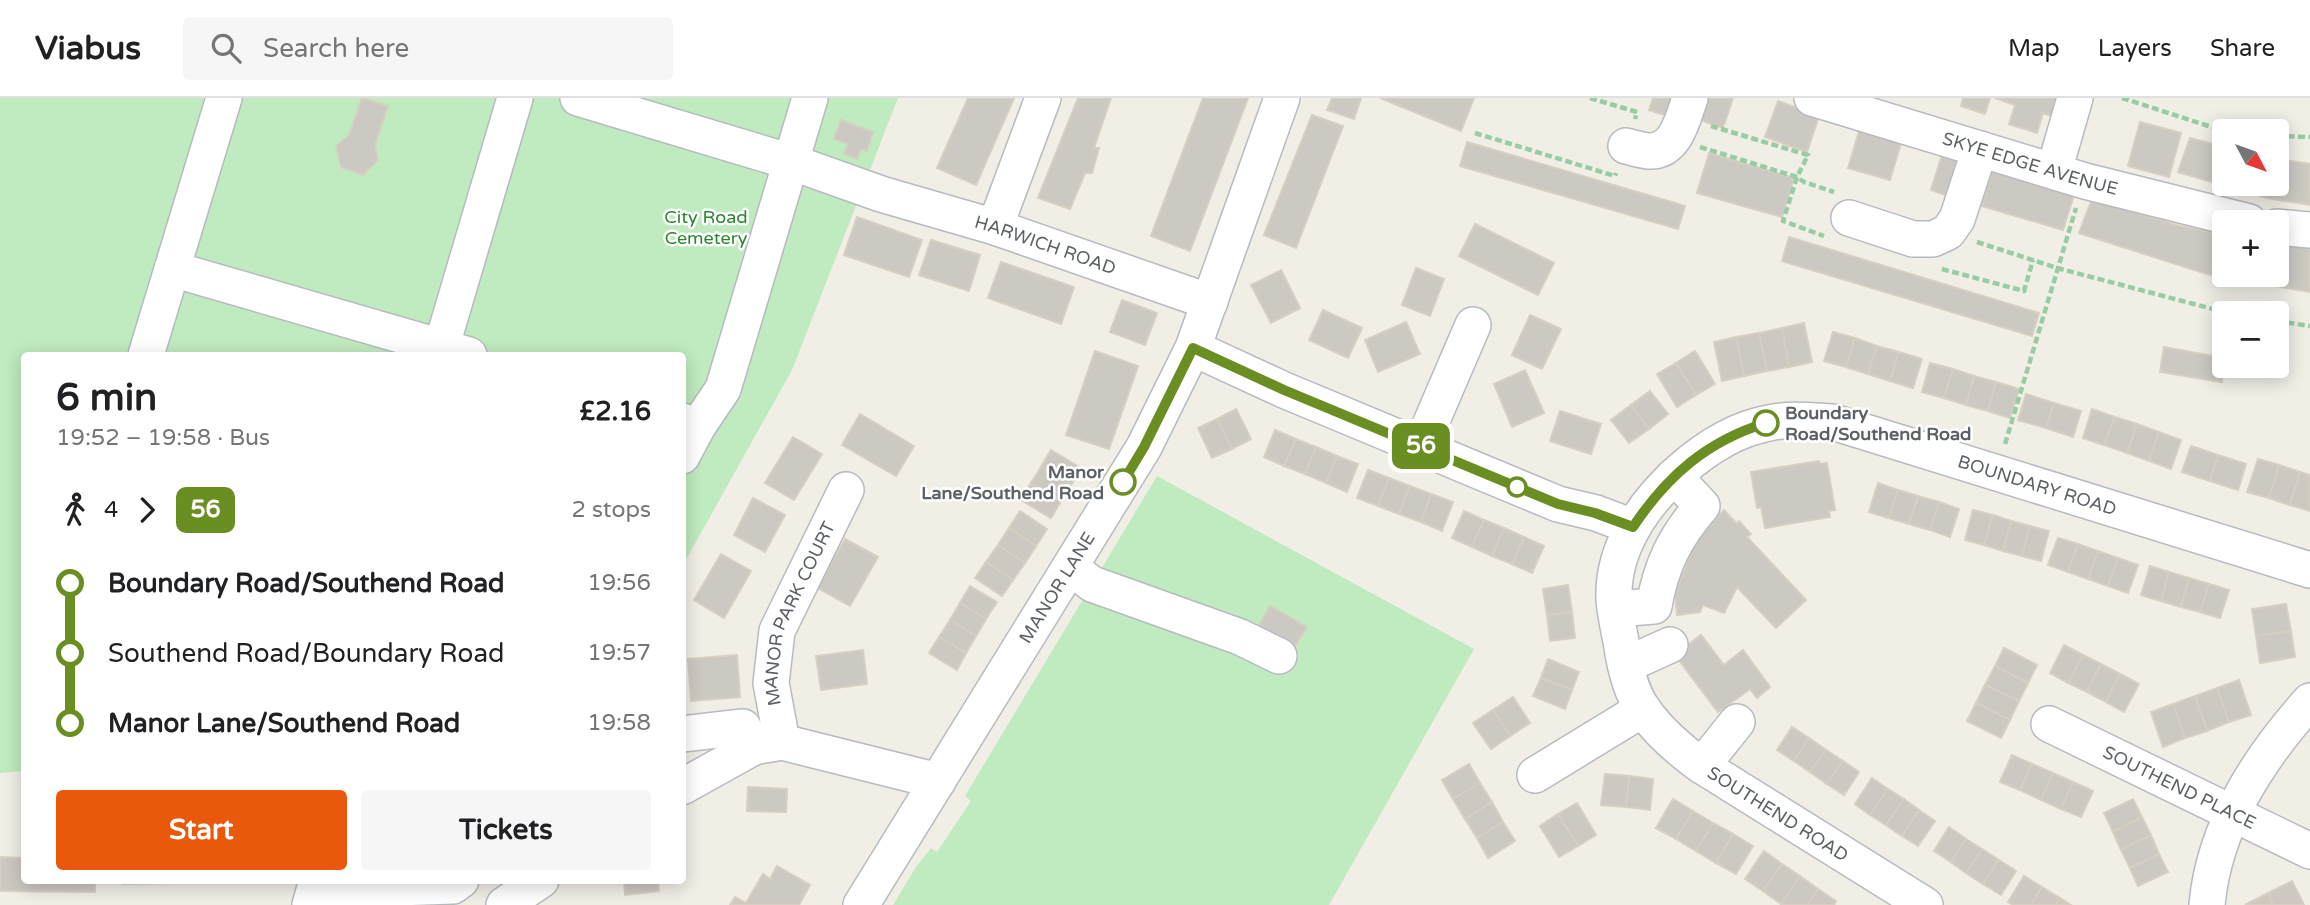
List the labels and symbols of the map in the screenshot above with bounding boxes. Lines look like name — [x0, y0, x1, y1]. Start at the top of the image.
north arrow — [2212, 119, 2289, 196]
street label: SKYE EDGE AVENUE — [1940, 127, 2120, 200]
park label: City Road Cemetery — [664, 206, 748, 249]
street label: HARWICH ROAD — [972, 211, 1119, 279]
place label: Boundary Road/Southend Road — [1785, 402, 1971, 445]
marker: Boundary Road/Southend Road — [1753, 410, 1779, 436]
line badge: 56 — [1390, 423, 1452, 469]
street label: BOUNDARY ROAD — [1955, 450, 2119, 520]
place label: Manor Lane/Southend Road — [921, 461, 1105, 504]
marker: Manor Lane/Southend Road — [1110, 469, 1136, 495]
unlabelled marker — [1507, 477, 1527, 497]
street label: MANOR PARK COURT — [759, 518, 840, 708]
street label: MANOR LANE — [1014, 528, 1100, 647]
street label: SOUTHEND PLACE — [2099, 741, 2259, 834]
street label: SOUTHEND ROAD — [1703, 762, 1853, 866]

